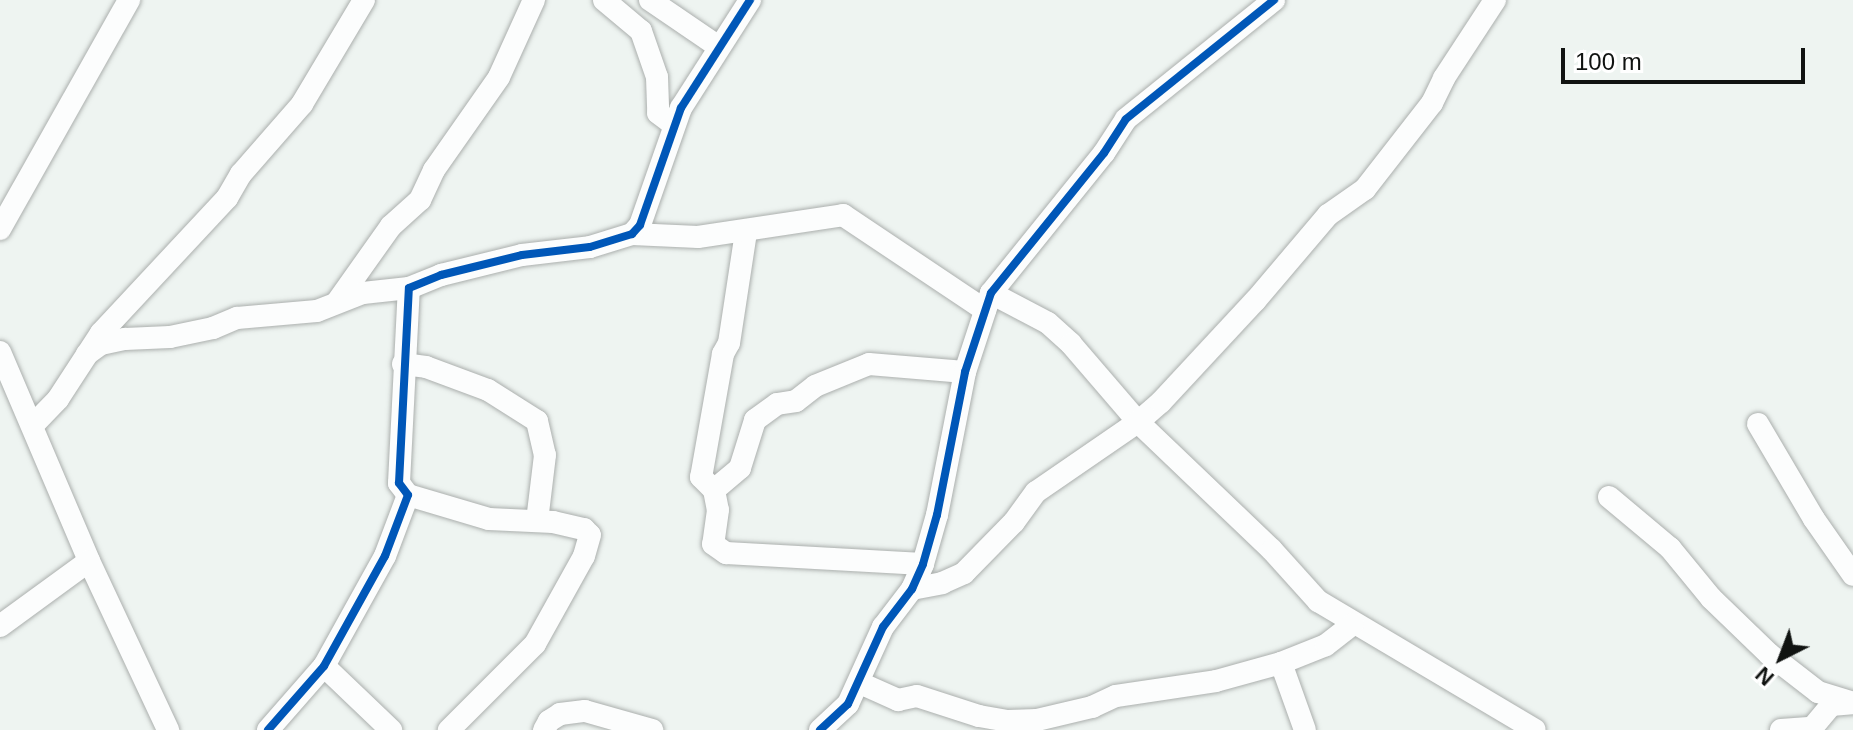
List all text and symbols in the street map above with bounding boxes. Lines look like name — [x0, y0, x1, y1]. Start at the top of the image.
scale bar — [1565, 32, 1809, 82]
text: 100 m — [1575, 48, 1642, 75]
north arrow — [1741, 618, 1821, 698]
text: N — [1750, 662, 1779, 691]

